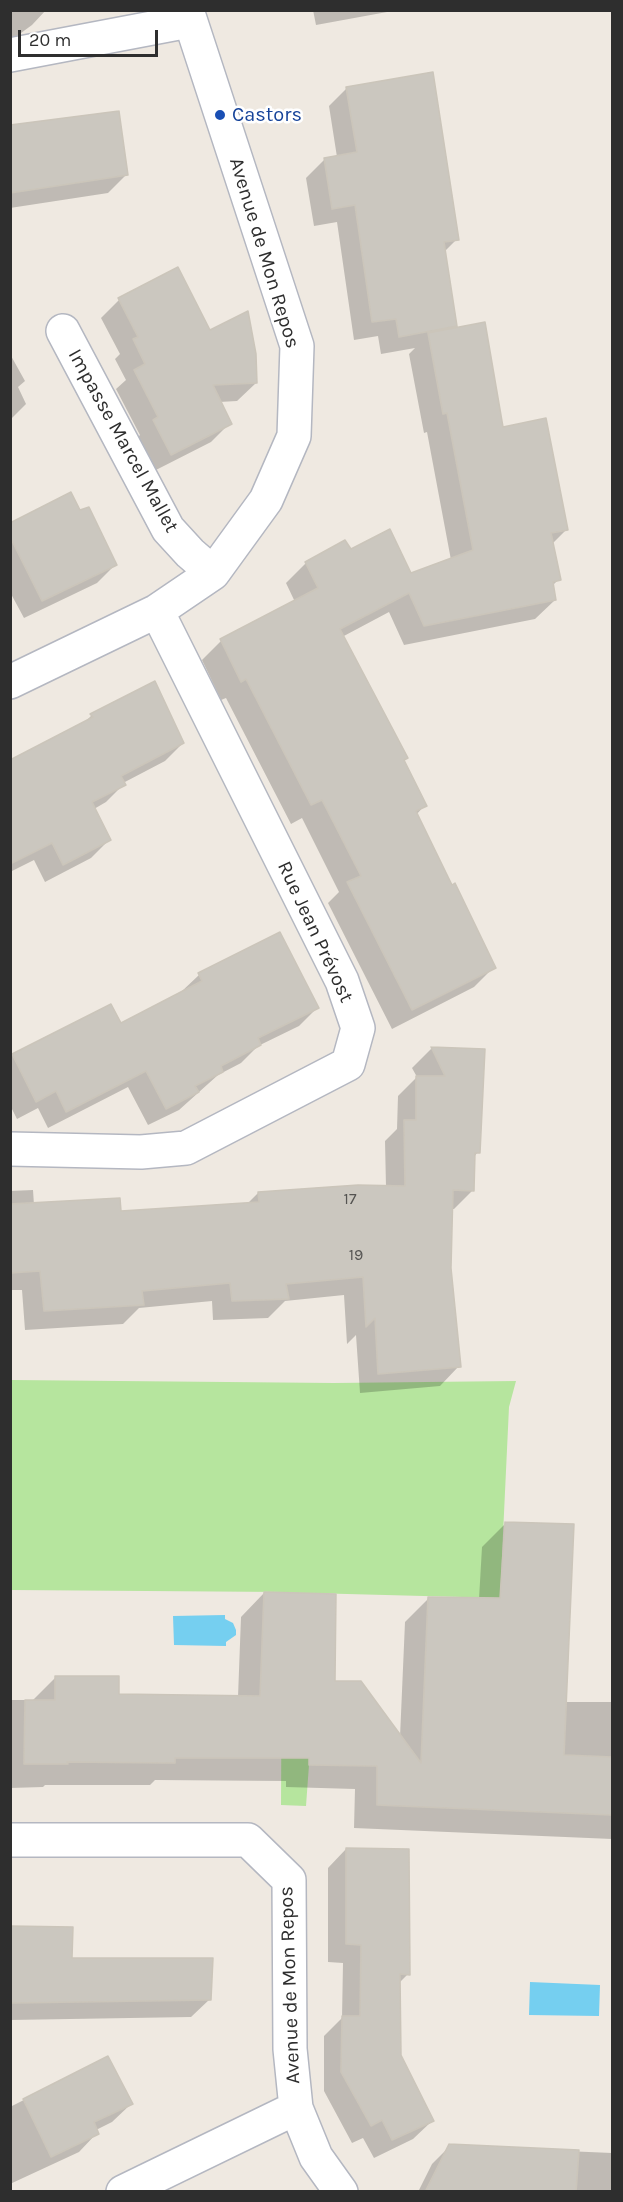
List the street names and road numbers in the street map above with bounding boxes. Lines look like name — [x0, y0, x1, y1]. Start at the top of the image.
street label: Avenue de Mon Repos — [224, 155, 304, 351]
street label: Impasse Marcel Mallet — [63, 345, 183, 537]
street label: Rue Jean Prévost — [272, 858, 358, 1006]
street label: Avenue de Mon Repos — [275, 1886, 305, 2084]

